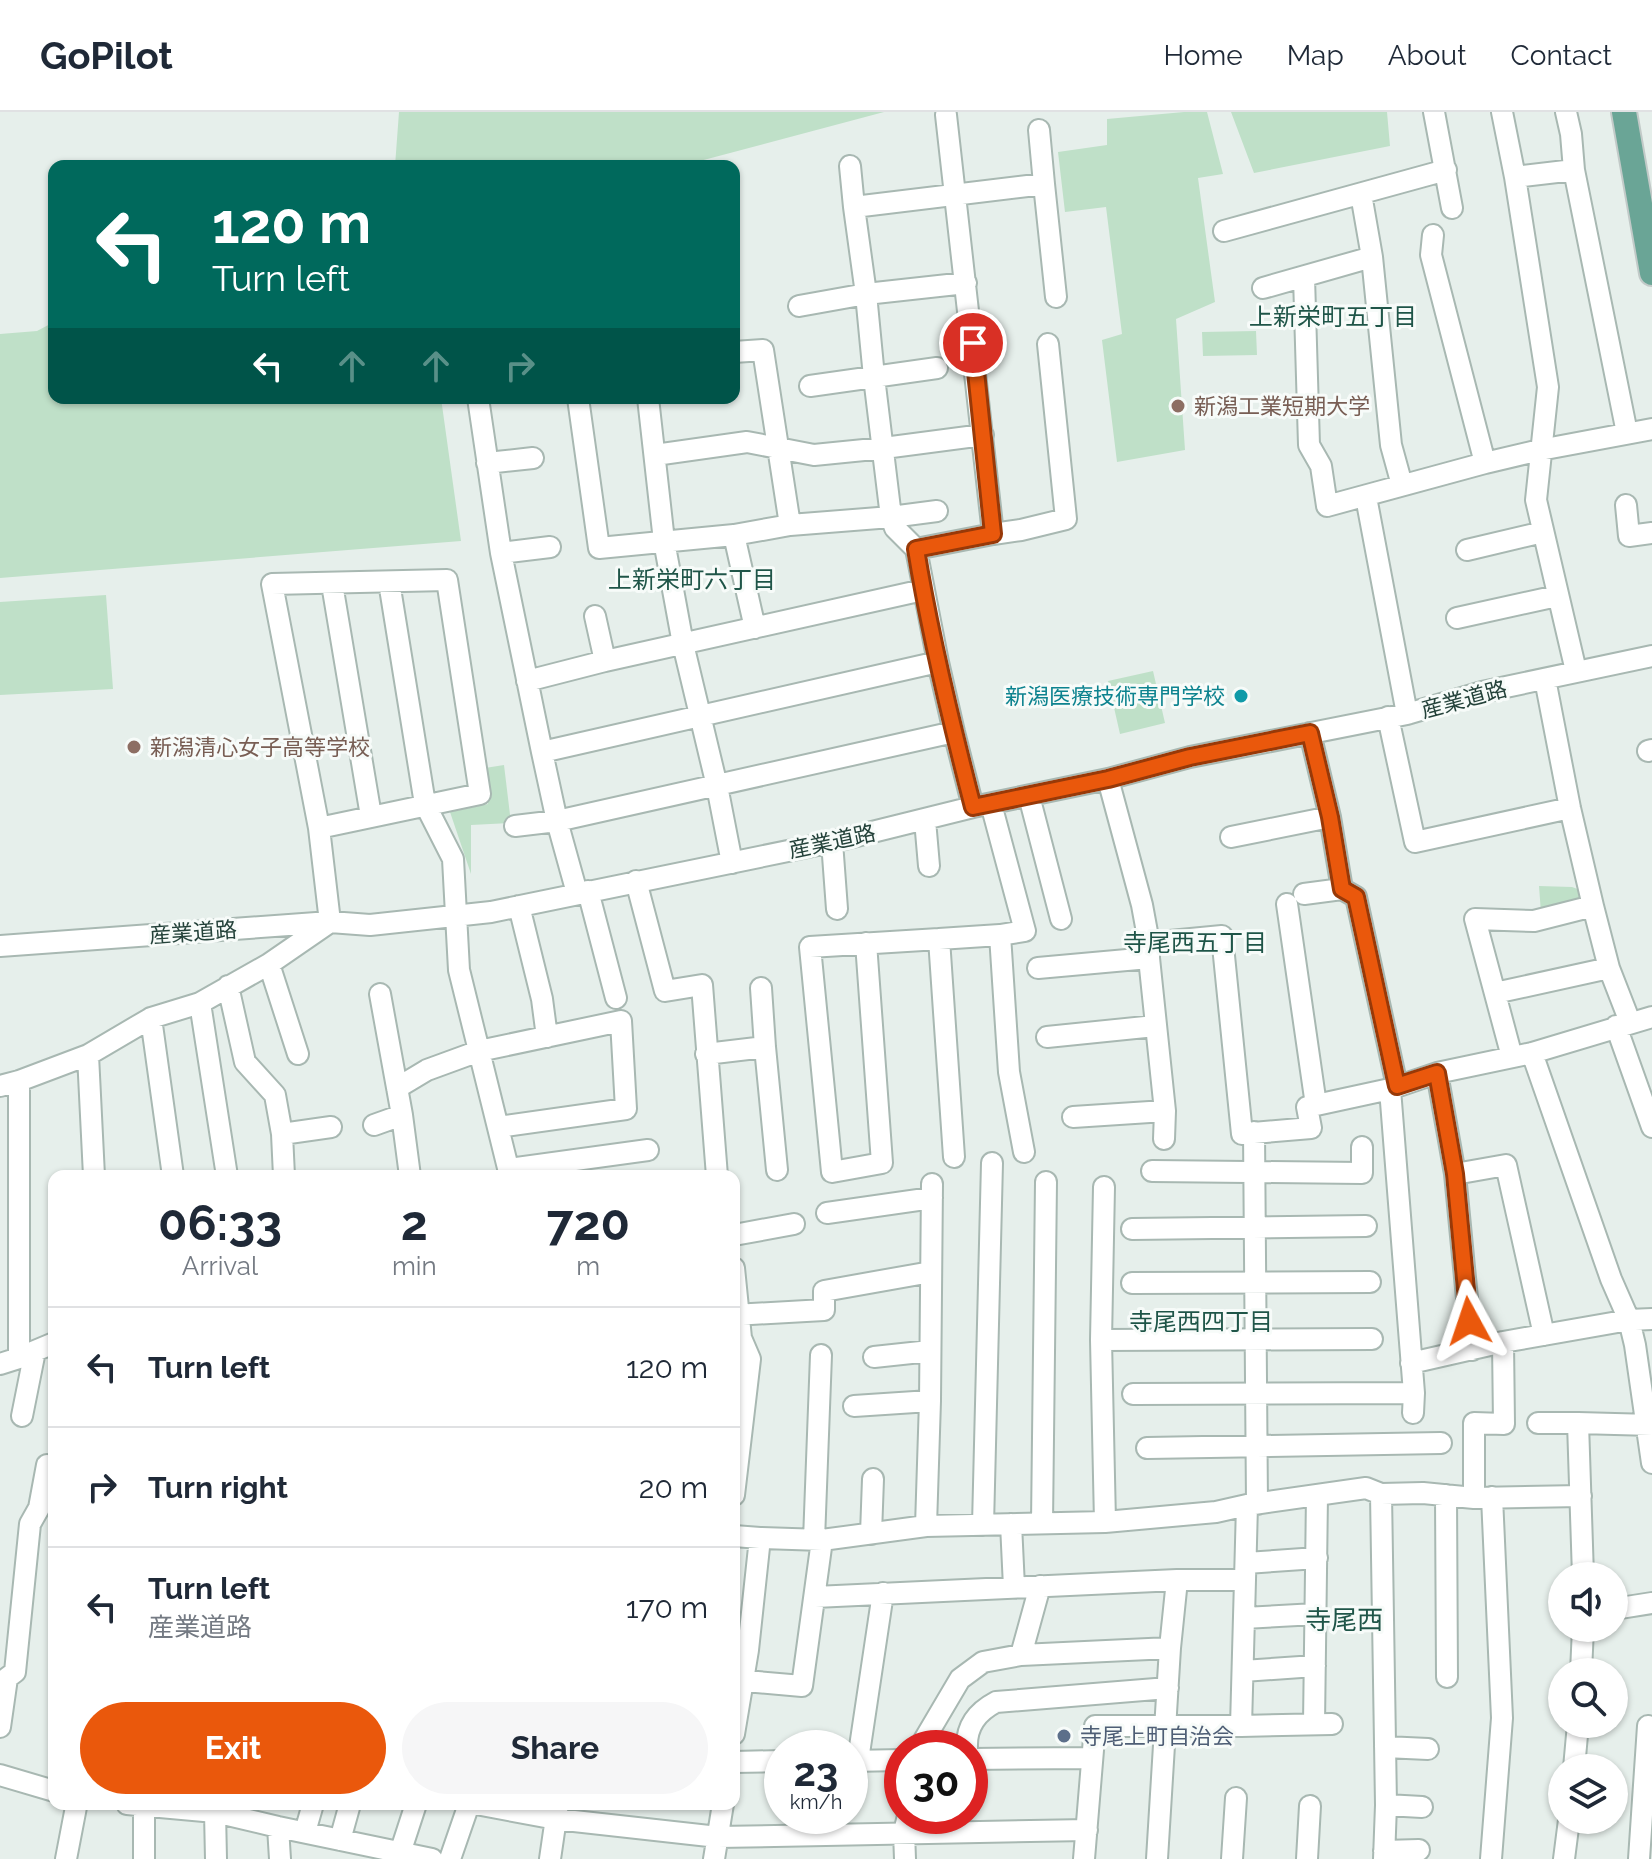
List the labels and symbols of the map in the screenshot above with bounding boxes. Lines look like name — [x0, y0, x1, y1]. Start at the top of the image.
district label: 上新栄町五丁目 — [1249, 302, 1417, 331]
pin — [939, 309, 1007, 377]
place label: 新潟工業短期大学 — [1194, 393, 1370, 419]
marker: 新潟工業短期大学 — [1169, 397, 1187, 415]
district label: 上新栄町六丁目 — [608, 565, 776, 594]
street label: 産業道路 — [1418, 675, 1510, 723]
place label: 新潟医療技術専門学校 — [1005, 683, 1225, 709]
marker: 新潟医療技術専門学校 — [1232, 687, 1250, 705]
place label: 新潟清心女子高等学校 — [150, 734, 370, 760]
marker: 新潟清心女子高等学校 — [125, 738, 143, 756]
street label: 産業道路 — [786, 819, 878, 863]
street label: 産業道路 — [148, 916, 238, 948]
district label: 寺尾西五丁目 — [1123, 928, 1267, 957]
position arrow — [1427, 1279, 1511, 1363]
district label: 寺尾西四丁目 — [1129, 1307, 1273, 1336]
district label: 寺尾西 — [1305, 1605, 1383, 1635]
place label: 寺尾上町自治会 — [1080, 1723, 1234, 1749]
marker: 寺尾上町自治会 — [1055, 1727, 1073, 1745]
speed limit sign: 30 — [884, 1730, 988, 1834]

